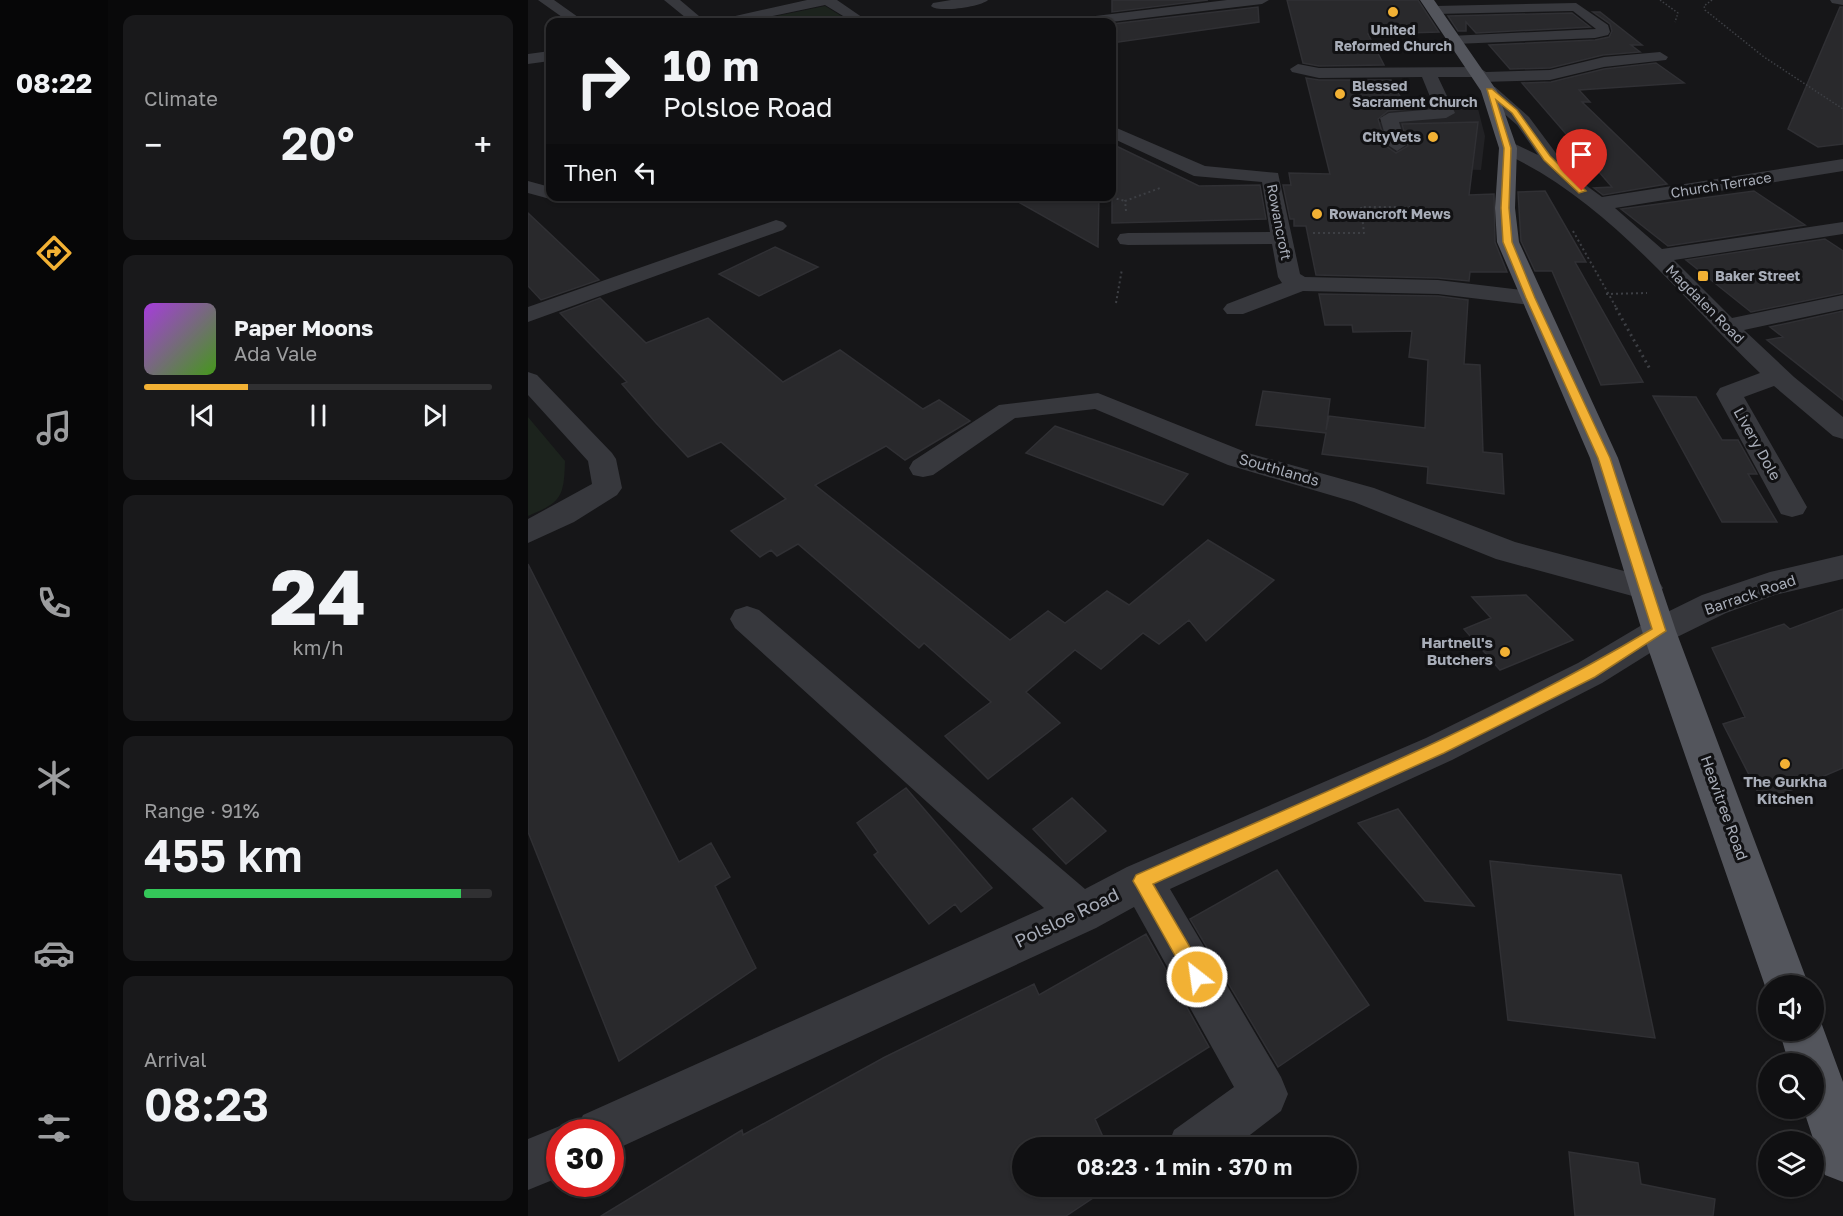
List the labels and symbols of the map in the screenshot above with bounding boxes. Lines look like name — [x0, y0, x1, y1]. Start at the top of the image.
marker: United Reformed Church — [1386, 5, 1400, 19]
place label: United Reformed Church — [1334, 21, 1452, 54]
place label: Blessed Sacrament Church — [1352, 77, 1478, 110]
marker: Blessed Sacrament Church — [1333, 87, 1347, 101]
place label: CityVets — [1362, 128, 1421, 145]
pin — [1556, 129, 1607, 191]
marker: CityVets — [1426, 130, 1440, 144]
street label: Church Terrace — [1669, 168, 1772, 201]
street label: Rowancroft — [1264, 182, 1295, 261]
place label: Rowancroft Mews — [1329, 205, 1451, 222]
marker: Rowancroft Mews — [1310, 207, 1324, 221]
street label: Magdalen Road — [1663, 261, 1748, 346]
place label: Baker Street — [1715, 267, 1801, 284]
marker: Baker Street — [1696, 269, 1710, 283]
street label: Livery Dole — [1730, 404, 1785, 483]
street label: Southlands — [1237, 449, 1321, 489]
street label: Barrack Road — [1701, 570, 1798, 618]
place label: Hartnell's Butchers — [1421, 633, 1493, 668]
marker: Hartnell's Butchers — [1498, 645, 1512, 659]
street label: Heavitree Road — [1698, 753, 1752, 863]
marker: The Gurkha Kitchen — [1778, 757, 1792, 771]
place label: The Gurkha Kitchen — [1743, 772, 1827, 807]
street label: Polsloe Road — [1011, 882, 1122, 952]
position arrow — [1165, 945, 1229, 1009]
speed limit sign: 30 — [546, 1119, 624, 1197]

